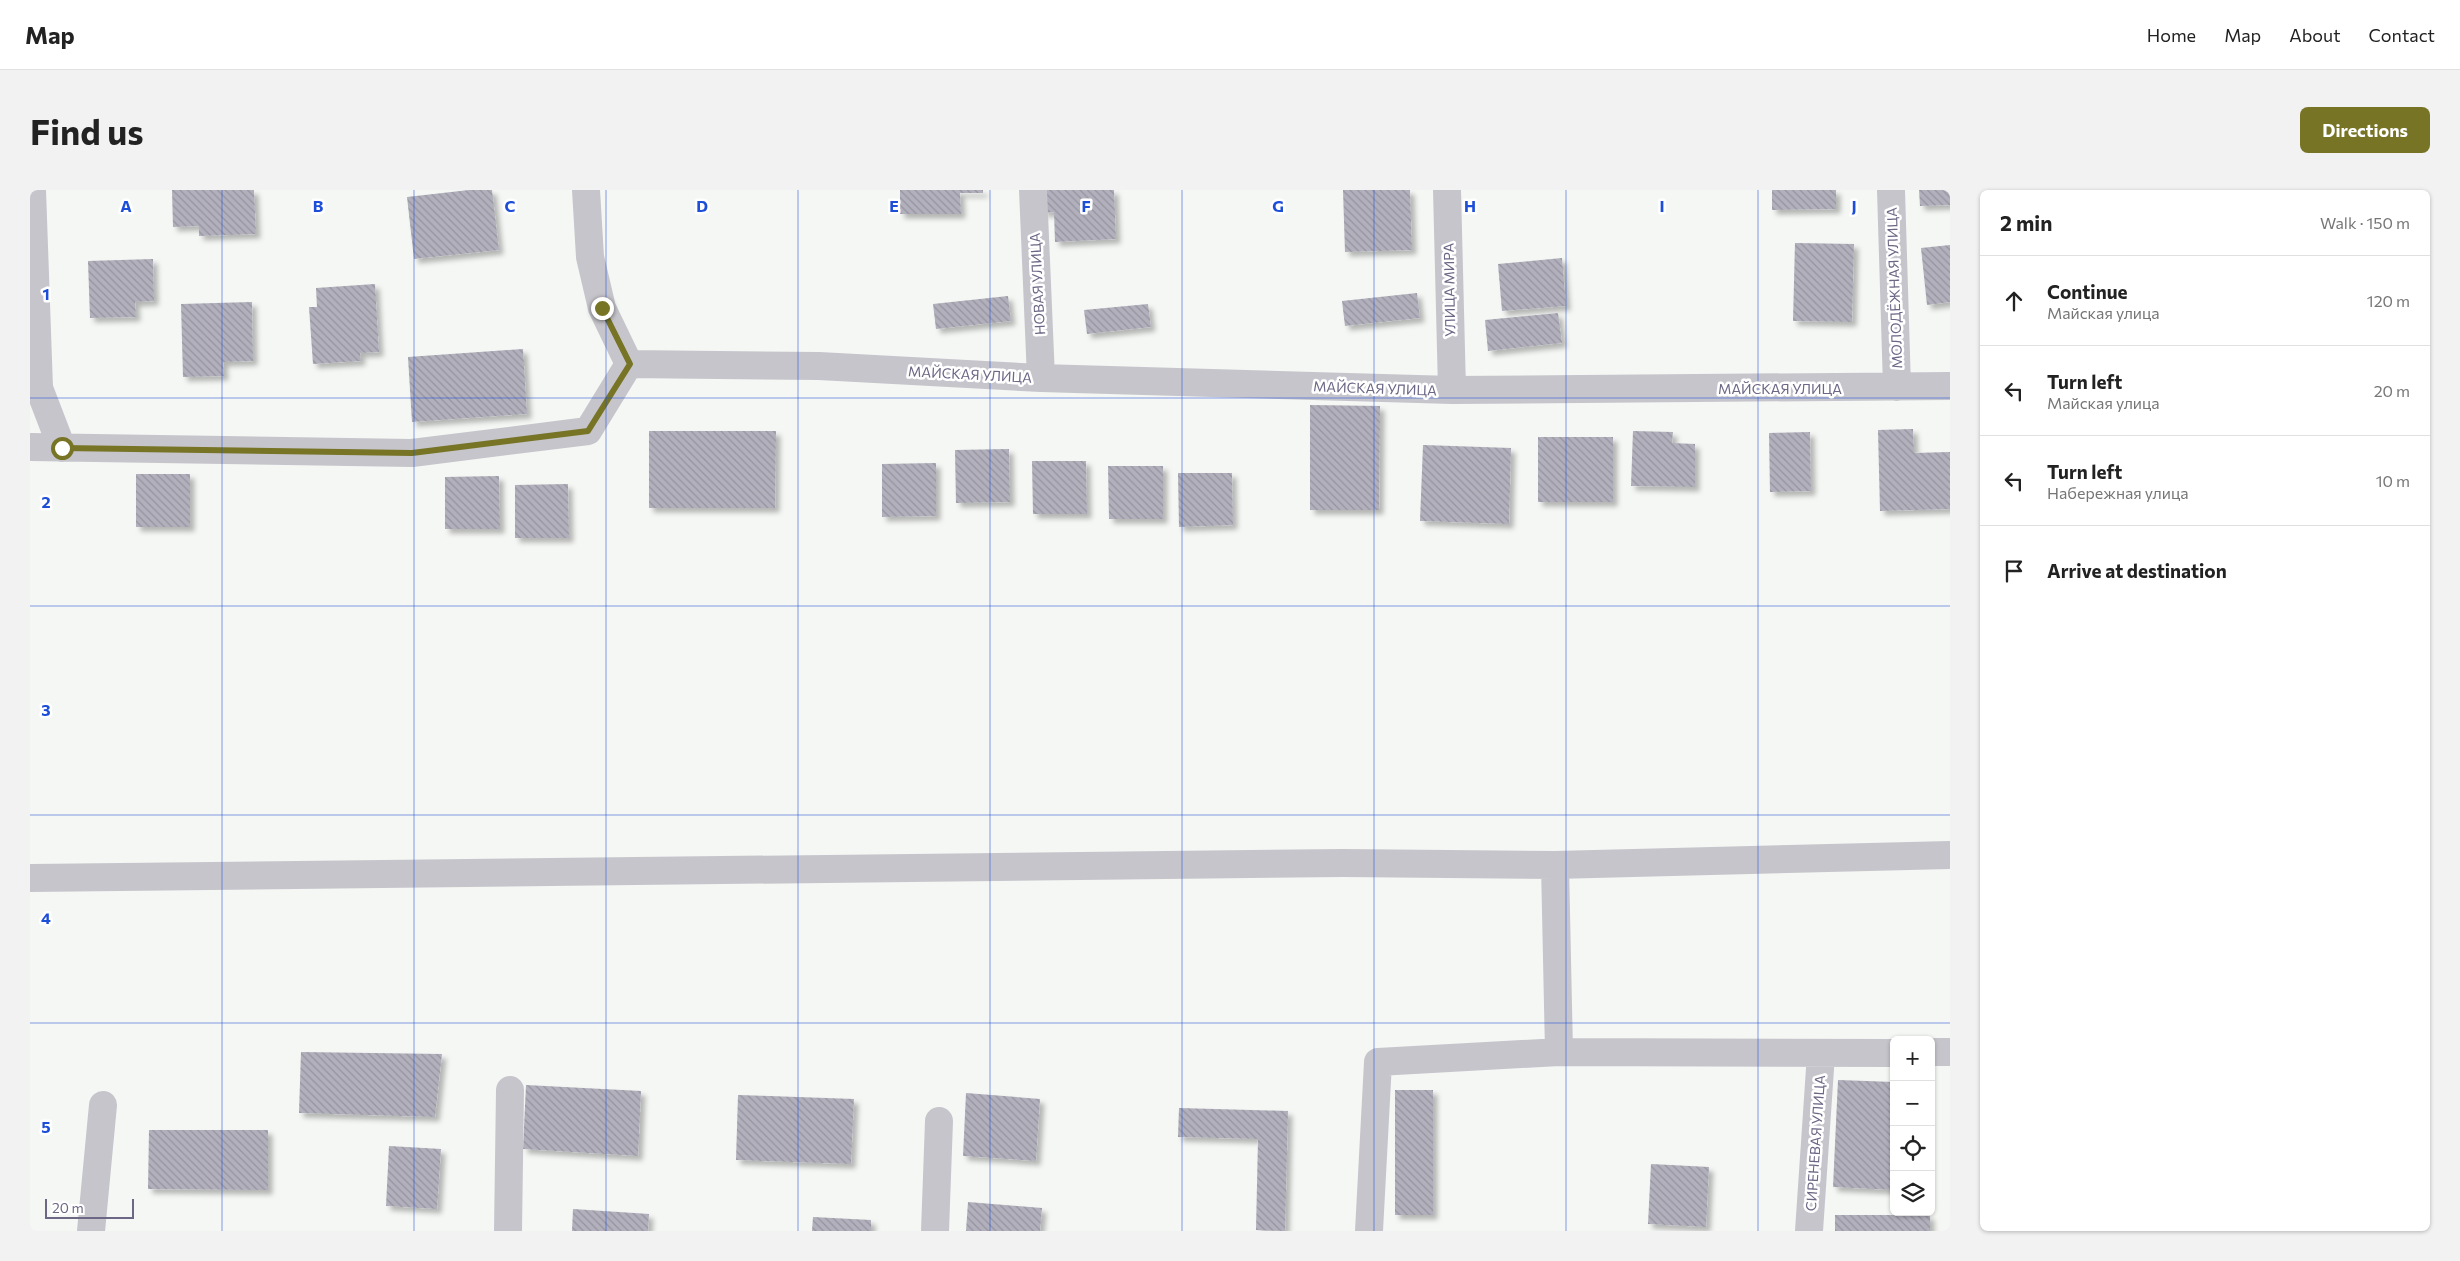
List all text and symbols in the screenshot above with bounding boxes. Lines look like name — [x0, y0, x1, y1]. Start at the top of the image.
text: Map — [25, 20, 75, 49]
text: Home — [2147, 24, 2196, 46]
text: Map — [2224, 24, 2261, 46]
text: About — [2289, 24, 2341, 46]
text: Contact — [2369, 24, 2435, 46]
button: Directions — [2300, 107, 2430, 153]
text: Find us — [30, 109, 144, 152]
text: A — [120, 196, 132, 215]
text: B — [313, 196, 324, 215]
text: C — [505, 196, 516, 215]
text: D — [696, 196, 708, 215]
text: E — [889, 196, 899, 215]
text: F — [1081, 196, 1091, 215]
text: G — [1272, 196, 1284, 215]
text: H — [1464, 196, 1476, 215]
text: I — [1659, 196, 1665, 215]
text: J — [1851, 196, 1857, 215]
street label: МОЛОДЁЖНАЯ УЛИЦА — [1883, 207, 1905, 369]
text: 2 min — [2000, 210, 2052, 235]
text: Walk · 150 m — [2320, 213, 2410, 232]
street label: НОВАЯ УЛИЦА — [1026, 232, 1048, 335]
street label: УЛИЦА МИРА — [1440, 243, 1458, 337]
text: Continue — [2047, 280, 2127, 303]
text: 1 — [42, 284, 50, 303]
icon: ahead — [2000, 287, 2028, 315]
text: 120 m — [2367, 291, 2410, 310]
route end — [591, 297, 614, 320]
text: Майская улица — [2047, 303, 2160, 322]
street label: МАЙСКАЯ УЛИЦА — [908, 362, 1033, 386]
text: Turn left — [2047, 370, 2122, 393]
street label: МАЙСКАЯ УЛИЦА — [1313, 377, 1438, 399]
icon: left — [2000, 377, 2028, 405]
street label: МАЙСКАЯ УЛИЦА — [1718, 380, 1842, 397]
text: 20 m — [2374, 381, 2410, 400]
text: Майская улица — [2047, 393, 2160, 412]
route start — [51, 437, 74, 460]
text: Turn left — [2047, 460, 2122, 483]
icon: left — [2000, 467, 2028, 495]
text: 10 m — [2376, 471, 2410, 490]
text: Набережная улица — [2047, 483, 2189, 502]
text: 2 — [41, 492, 51, 511]
icon: arrive — [2000, 557, 2028, 585]
text: Arrive at destination — [2047, 559, 2227, 582]
text: 3 — [41, 700, 51, 719]
text: 4 — [41, 908, 51, 927]
map controls — [1890, 1036, 1935, 1216]
button: + — [1890, 1036, 1935, 1081]
street label: СИРЕНЕВАЯ УЛИЦА — [1802, 1074, 1828, 1212]
button: − — [1890, 1081, 1935, 1126]
text: 5 — [41, 1117, 51, 1136]
button: locate — [1890, 1126, 1935, 1171]
button: layers — [1890, 1171, 1935, 1216]
scale bar — [45, 1196, 134, 1219]
text: 20 m — [52, 1199, 84, 1216]

